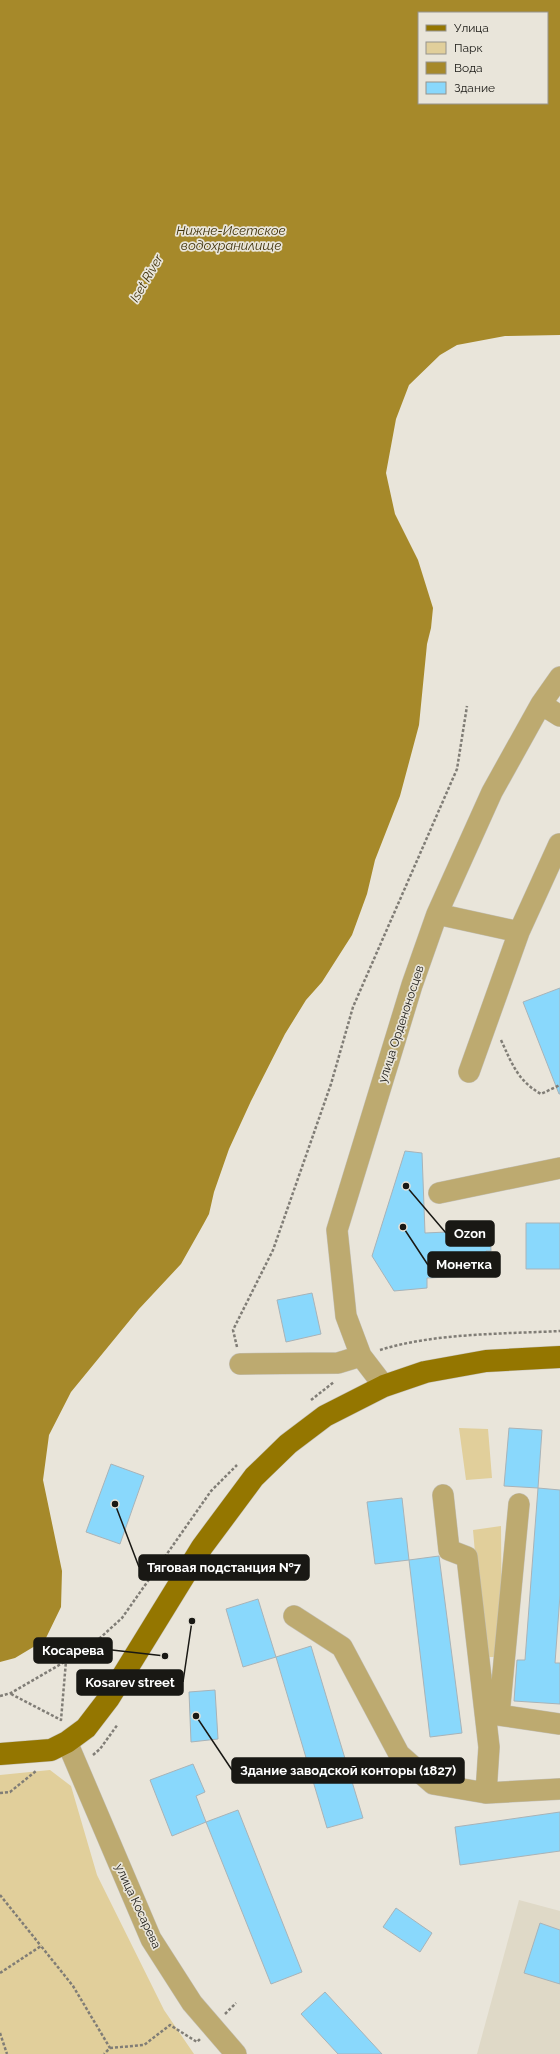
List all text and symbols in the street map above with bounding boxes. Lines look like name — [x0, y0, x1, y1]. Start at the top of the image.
legend — [418, 12, 548, 104]
text: Улица — [454, 21, 489, 35]
text: Парк — [454, 41, 483, 55]
text: Вода — [454, 61, 483, 75]
text: Здание — [454, 81, 495, 95]
water label: Нижне-Исетское водохранилище — [176, 223, 286, 253]
water label: Iset River — [127, 251, 166, 305]
street label: улица Орденоносцев — [375, 964, 427, 1084]
callout: Ozon — [446, 1221, 494, 1246]
text: Ozon — [454, 1226, 486, 1241]
callout: Монетка — [428, 1252, 500, 1277]
text: Монетка — [436, 1257, 492, 1272]
callout: Тяговая подстанция №7 — [139, 1555, 309, 1580]
text: Тяговая подстанция №7 — [147, 1560, 302, 1575]
callout: Косарева — [34, 1638, 112, 1663]
text: Косарева — [42, 1643, 105, 1658]
callout: Kosarev street — [77, 1670, 183, 1695]
text: Kosarev street — [85, 1675, 175, 1690]
callout: Здание заводской конторы (1827) — [232, 1758, 464, 1783]
text: Здание заводской конторы (1827) — [240, 1763, 456, 1778]
street label: улица Косарева — [112, 1861, 164, 1951]

